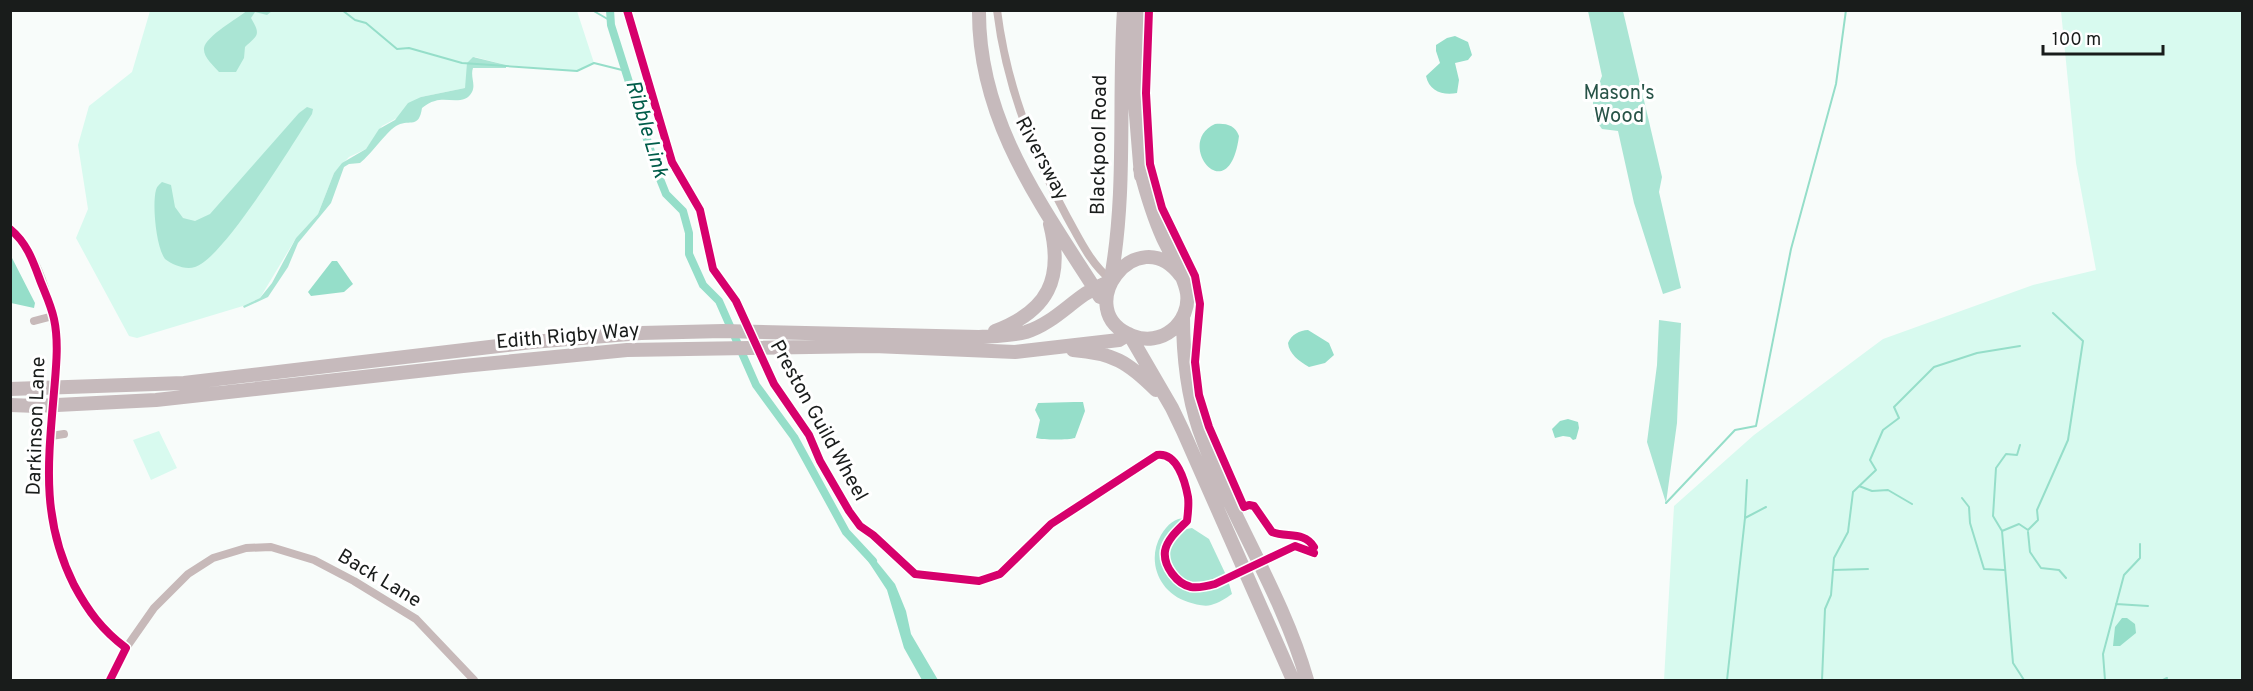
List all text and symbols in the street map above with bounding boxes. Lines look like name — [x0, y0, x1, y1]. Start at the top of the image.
scale bar — [2043, 18, 2163, 56]
text: 100 m — [2052, 29, 2101, 52]
street label: Blackpool Road — [1086, 75, 1114, 215]
water label: Ribble Link — [618, 77, 674, 181]
park label: Mason's Wood — [1583, 81, 1655, 130]
street label: Riversway — [1008, 113, 1074, 205]
street label: Edith Rigby Way — [495, 318, 641, 356]
street label: Preston Guild Wheel — [763, 336, 873, 506]
street label: Darkinson Lane — [22, 356, 52, 496]
street label: Back Lane — [332, 544, 426, 614]

